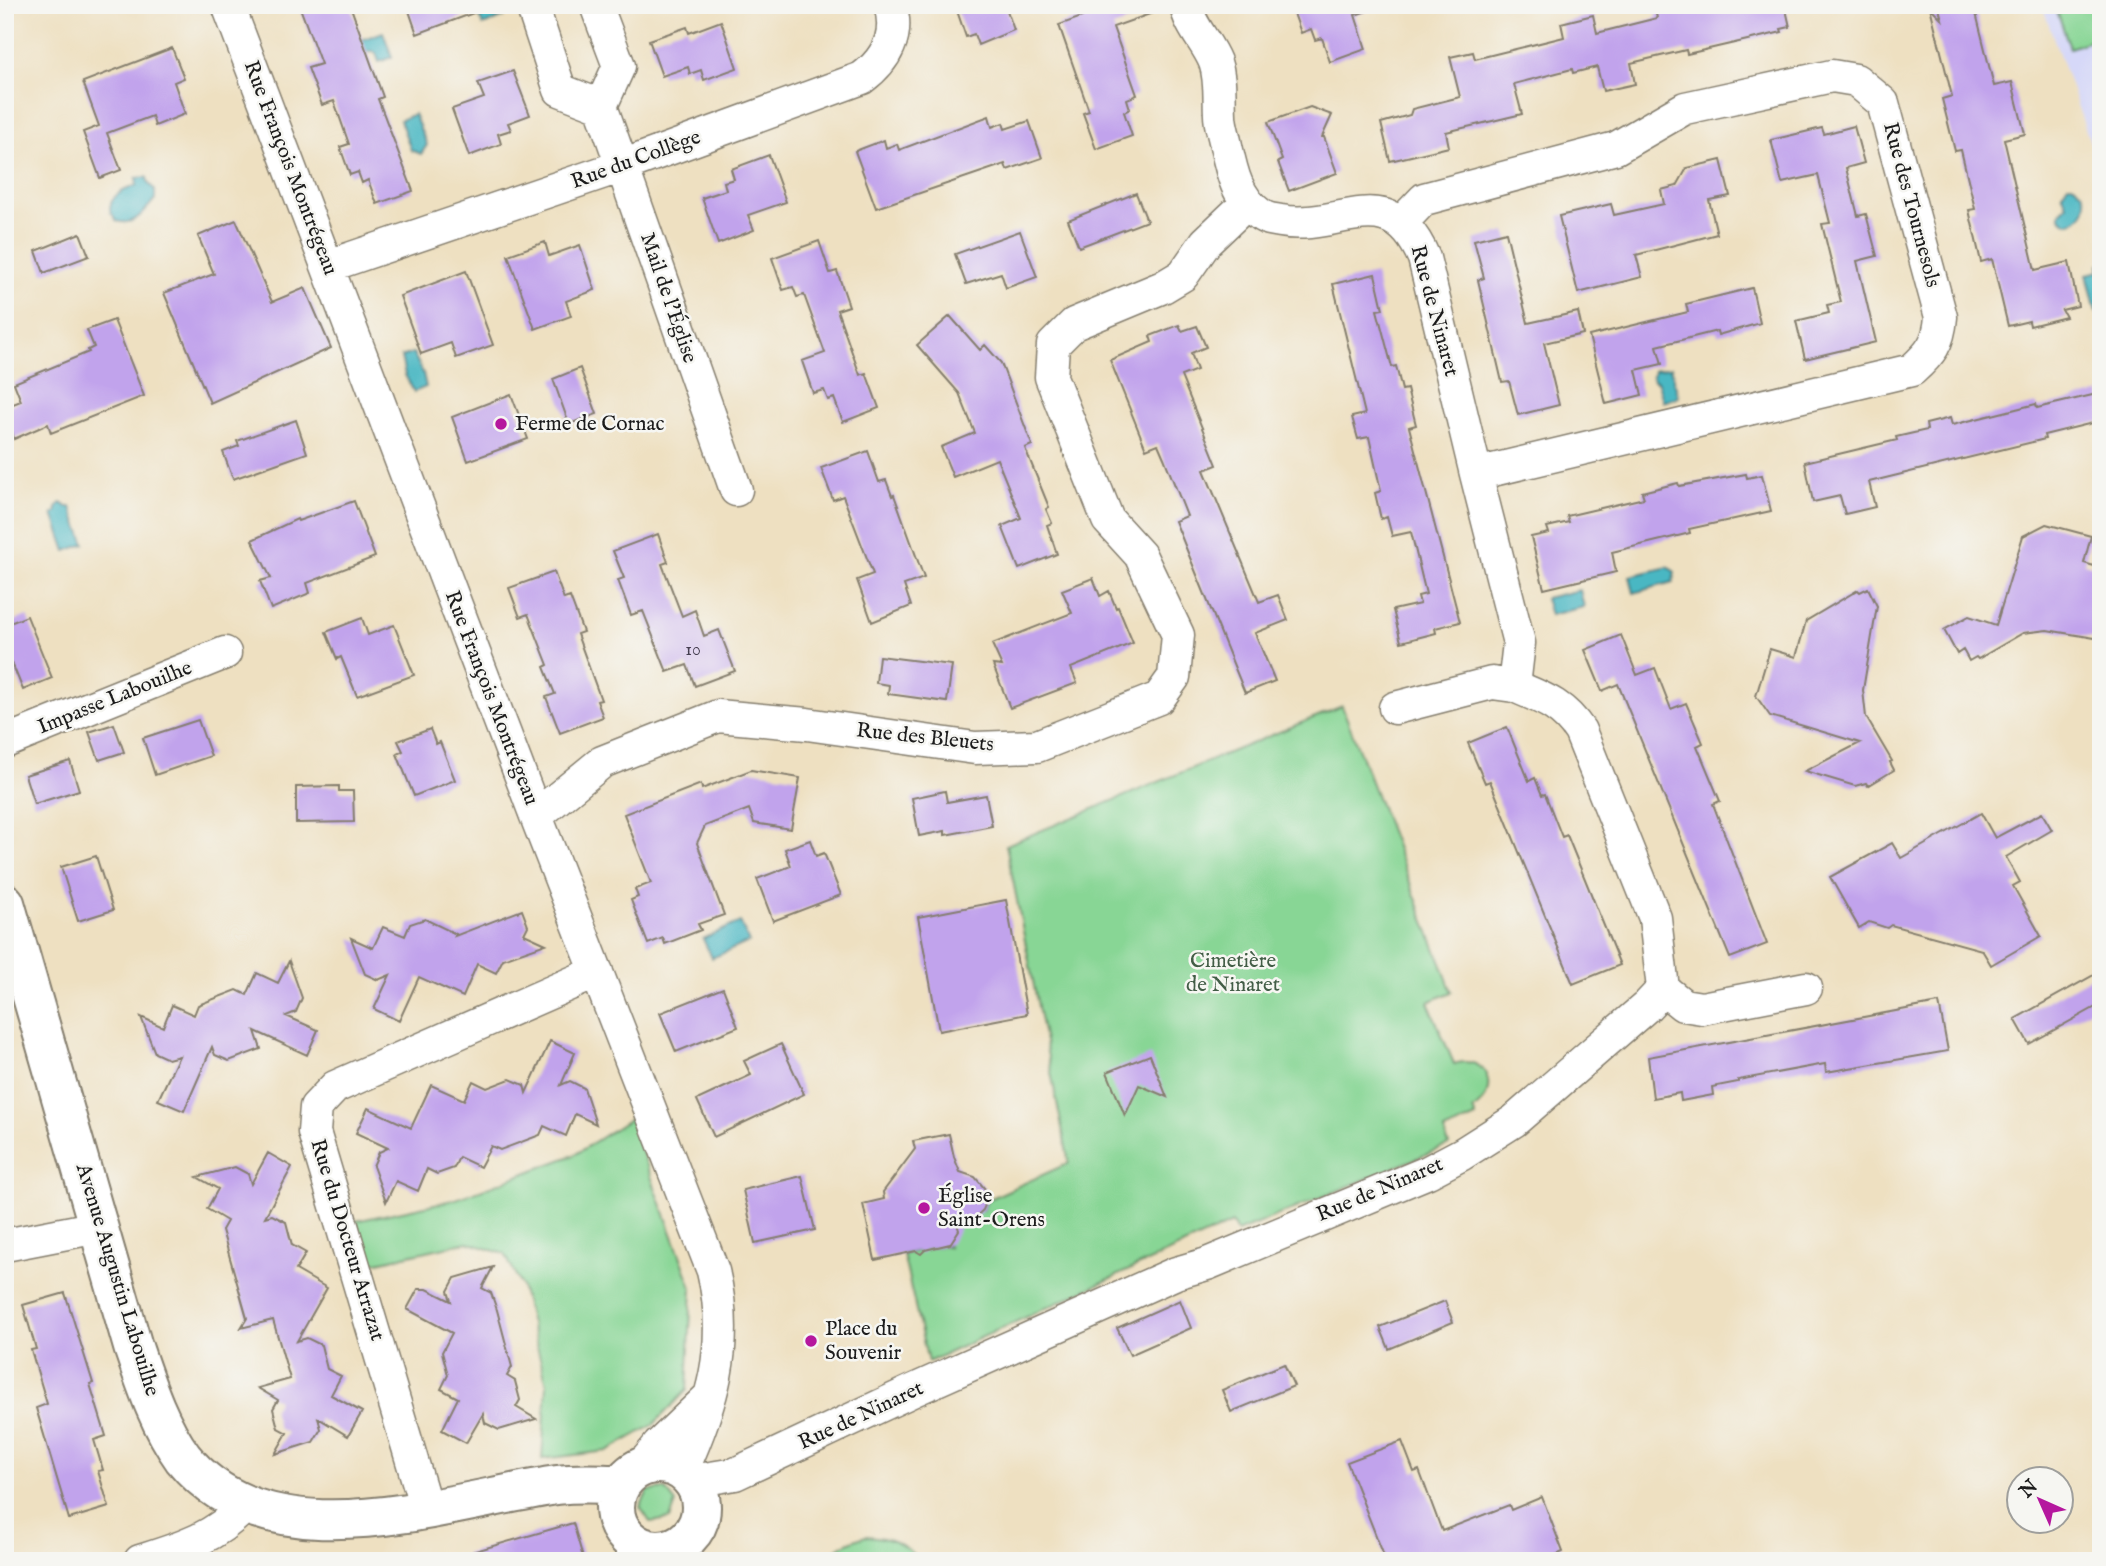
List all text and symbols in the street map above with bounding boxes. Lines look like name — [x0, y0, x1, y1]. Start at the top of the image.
street label: Rue François Montrégeau — [237, 57, 343, 279]
street label: Rue des Tournesols — [1876, 120, 1946, 290]
street label: Rue du Collège — [567, 124, 705, 196]
street label: Mail de l'Église — [633, 229, 704, 367]
street label: Rue de Ninaret — [1404, 242, 1464, 380]
place label: Ferme de Cornac — [515, 411, 665, 438]
marker: Ferme de Cornac — [493, 416, 509, 432]
street label: Rue François Montrégeau — [438, 587, 544, 809]
house number: 10 — [685, 639, 701, 662]
street label: Impasse Labouilhe — [34, 655, 197, 741]
street label: Rue des Bleuets — [855, 717, 995, 759]
park label: Cimetière de Ninaret — [1186, 948, 1280, 999]
street label: Rue du Docteur Arrazat — [303, 1136, 391, 1344]
street label: Rue de Ninaret — [1313, 1151, 1447, 1229]
street label: Avenue Augustin Labouilhe — [68, 1160, 165, 1400]
place label: Église Saint-Orens — [938, 1182, 1045, 1234]
marker: Église Saint-Orens — [916, 1200, 932, 1216]
place label: Place du Souvenir — [825, 1316, 902, 1367]
marker: Place du Souvenir — [803, 1333, 819, 1349]
street label: Rue de Ninaret — [794, 1375, 928, 1457]
north arrow — [2004, 1464, 2074, 1534]
text: N — [2014, 1475, 2044, 1504]

